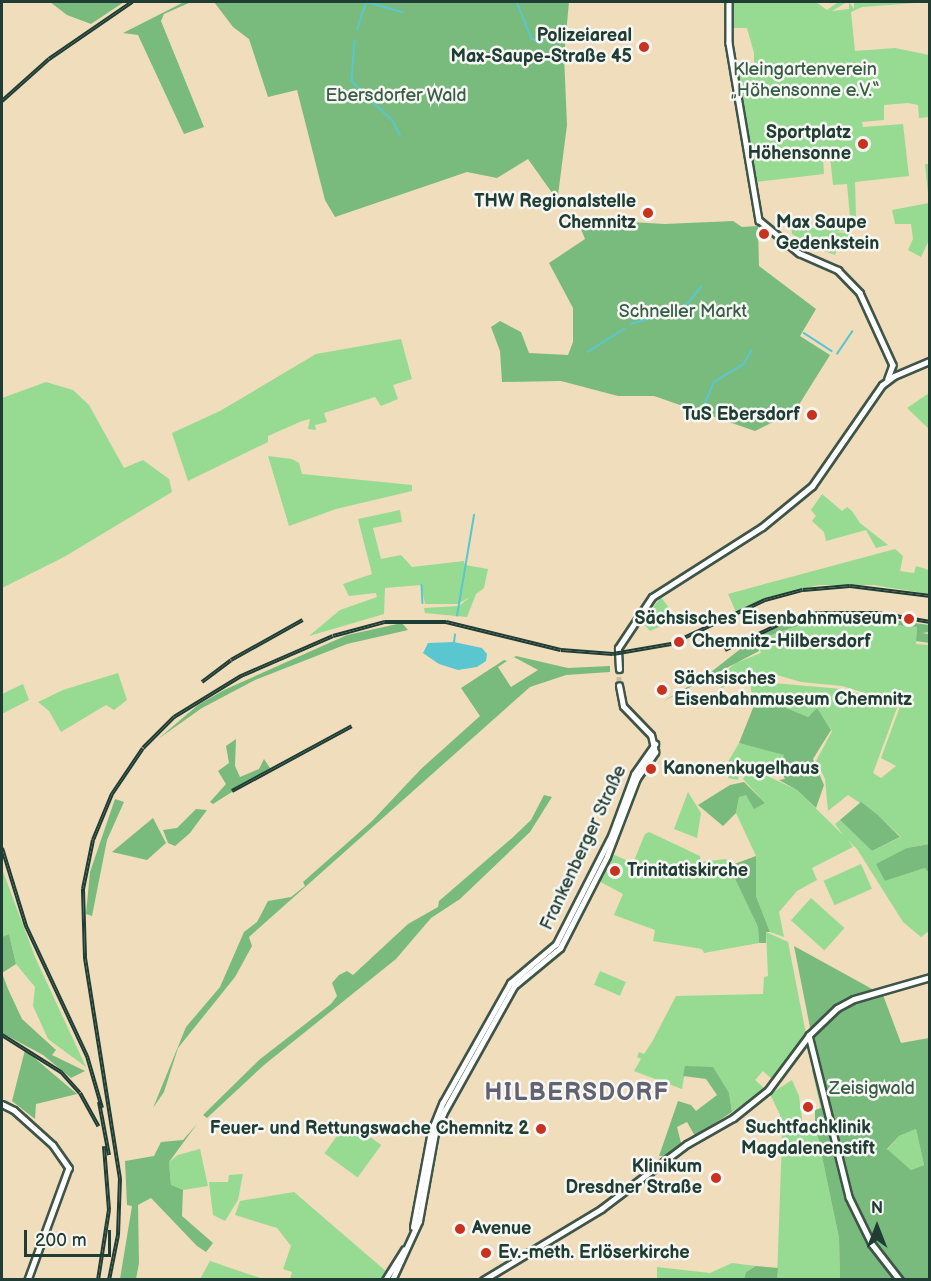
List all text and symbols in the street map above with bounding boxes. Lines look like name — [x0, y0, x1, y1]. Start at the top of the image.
place label: Polizeiareal Max-Saupe-Straße 45 — [450, 26, 632, 68]
marker: Polizeiareal Max-Saupe-Straße 45 — [637, 40, 651, 54]
park label: Kleingartenverein „Höhensonne e.V.“ — [730, 60, 880, 103]
park label: Ebersdorfer Wald — [325, 85, 467, 107]
place label: Sportplatz Höhensonne — [748, 123, 851, 166]
marker: Sportplatz Höhensonne — [856, 137, 870, 151]
place label: THW Regionalstelle Chemnitz — [474, 192, 636, 234]
marker: THW Regionalstelle Chemnitz — [641, 206, 655, 220]
place label: Max Saupe Gedenkstein — [776, 213, 879, 256]
marker: Max Saupe Gedenkstein — [757, 227, 771, 241]
park label: Schneller Markt — [619, 301, 747, 323]
place label: TuS Ebersdorf — [682, 404, 800, 426]
marker: TuS Ebersdorf — [805, 408, 819, 422]
place label: Sächsisches Eisenbahnmuseum — [635, 608, 897, 630]
marker: Sächsisches Eisenbahnmuseum — [902, 612, 916, 626]
place label: Chemnitz-Hilbersdorf — [692, 631, 871, 653]
marker: Chemnitz-Hilbersdorf — [670, 633, 688, 651]
place label: Sächsisches Eisenbahnmuseum Chemnitz — [674, 669, 912, 712]
marker: Sächsisches Eisenbahnmuseum Chemnitz — [655, 683, 669, 697]
place label: Kanonenkugelhaus — [663, 758, 819, 780]
street label: Frankenberger Straße — [536, 762, 632, 934]
marker: Kanonenkugelhaus — [644, 762, 658, 776]
place label: Trinitatiskirche — [627, 860, 748, 882]
marker: Trinitatiskirche — [608, 864, 622, 878]
park label: Zeisigwald — [829, 1078, 915, 1100]
district label: HILBERSDORF — [484, 1079, 670, 1107]
marker: Suchtfachklinik Magdalenenstift — [799, 1098, 817, 1116]
place label: Feuer- und Rettungswache Chemnitz 2 — [210, 1118, 529, 1140]
place label: Suchtfachklinik Magdalenenstift — [741, 1118, 875, 1160]
marker: Feuer- und Rettungswache Chemnitz 2 — [534, 1122, 548, 1136]
place label: Klinikum Dresdner Straße — [565, 1157, 702, 1200]
marker: Klinikum Dresdner Straße — [707, 1169, 725, 1187]
north arrow — [847, 1197, 907, 1257]
text: N — [871, 1199, 883, 1218]
scale bar — [27, 1218, 114, 1256]
place label: Avenue — [472, 1218, 531, 1240]
marker: Avenue — [453, 1222, 467, 1236]
text: 200 m — [35, 1230, 87, 1251]
place label: Ev.-meth. Erlöserkirche — [498, 1242, 690, 1264]
marker: Ev.-meth. Erlöserkirche — [479, 1246, 493, 1260]

